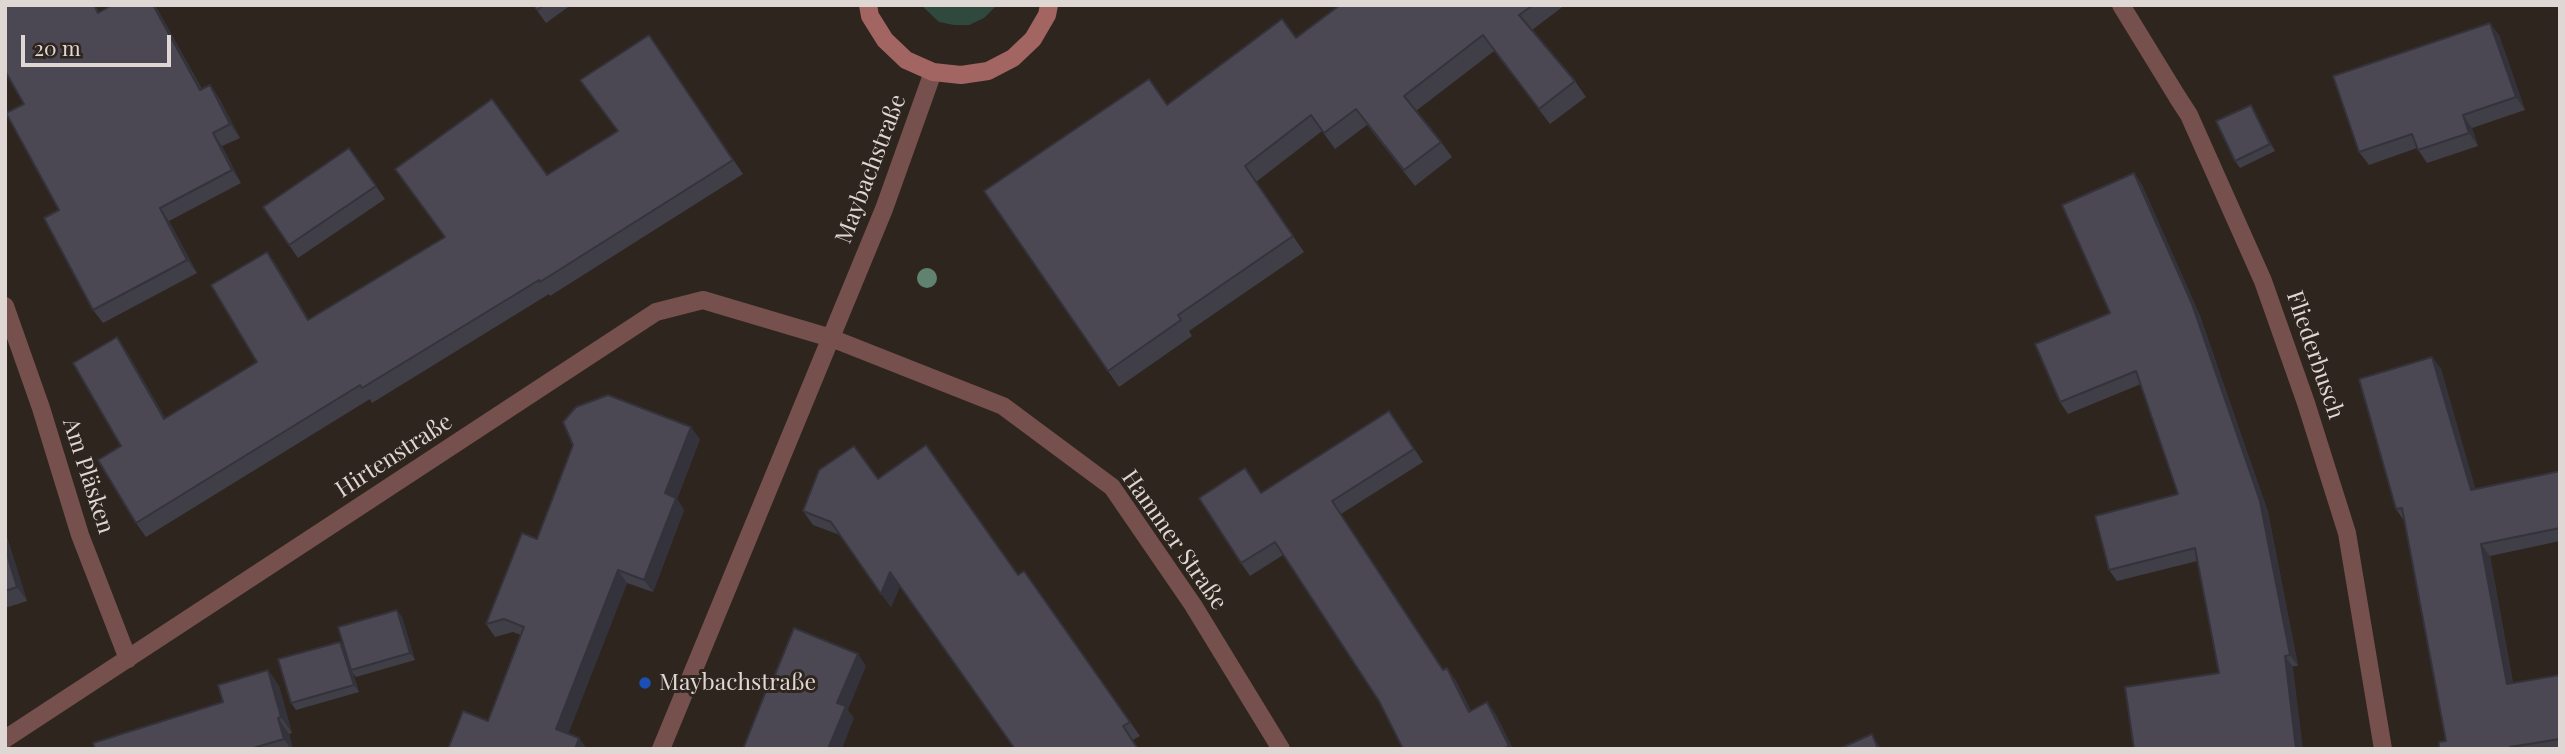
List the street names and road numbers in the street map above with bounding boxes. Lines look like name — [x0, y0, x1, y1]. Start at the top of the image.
street label: Maybachstraße — [830, 91, 912, 247]
street label: Fliederbusch — [2280, 287, 2350, 423]
street label: Hirtenstraße — [331, 408, 457, 504]
street label: Am Pläsken — [56, 415, 120, 537]
street label: Hammer Straße — [1116, 465, 1232, 615]

